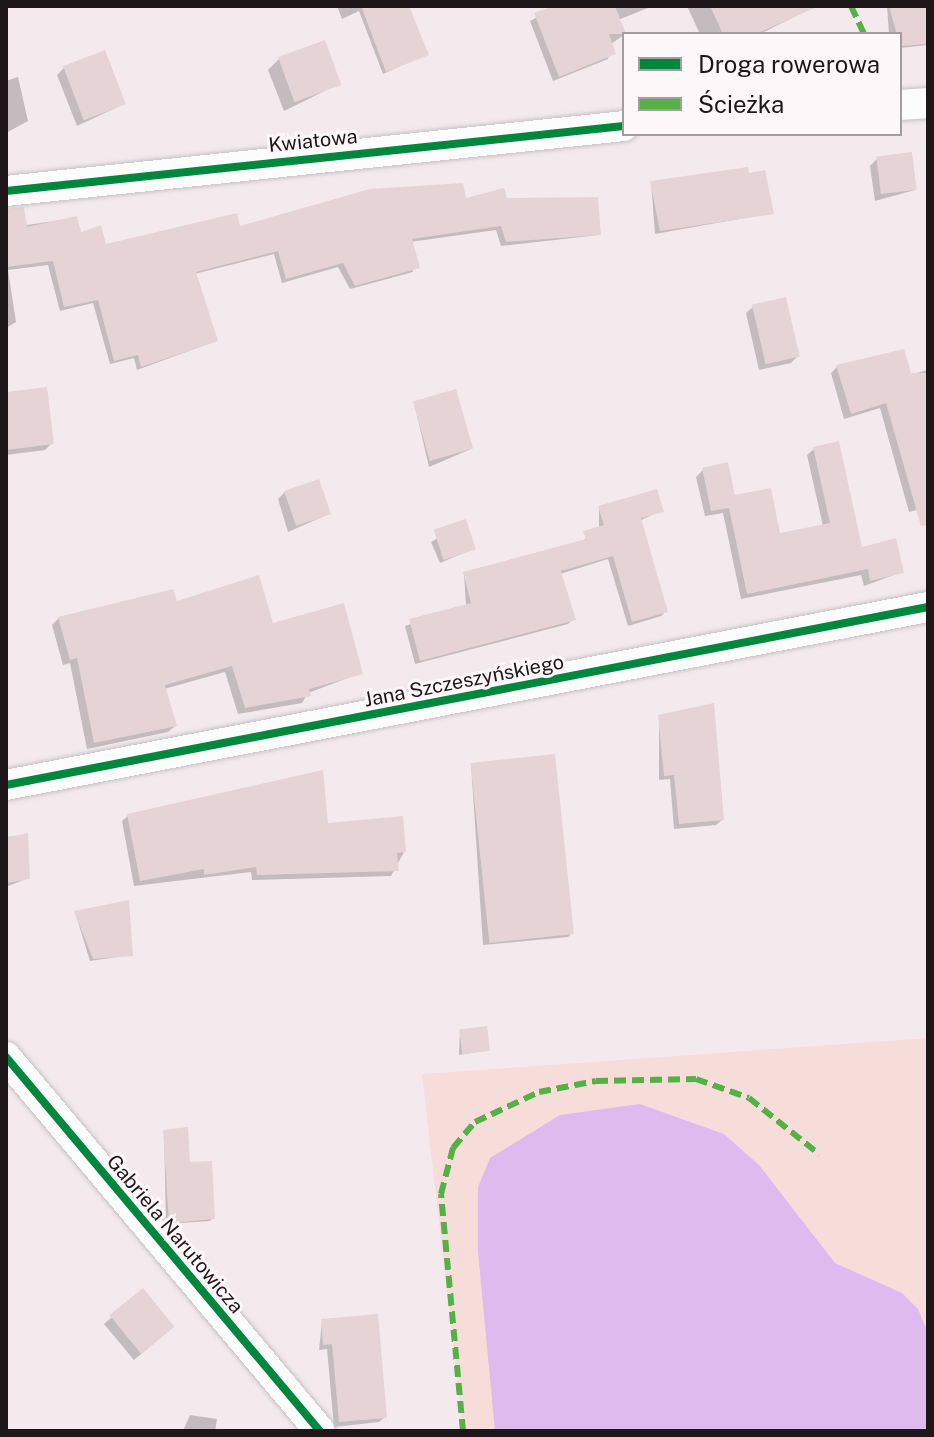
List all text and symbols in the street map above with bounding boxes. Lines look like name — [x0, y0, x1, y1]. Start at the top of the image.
legend — [622, 32, 902, 136]
text: Droga rowerowa — [698, 50, 880, 78]
text: Ścieżka — [698, 90, 784, 118]
street label: Kwiatowa — [267, 124, 359, 158]
street label: Jana Szczeszyńskiego — [362, 650, 566, 712]
street label: Gabriela Narutowicza — [102, 1150, 248, 1318]

